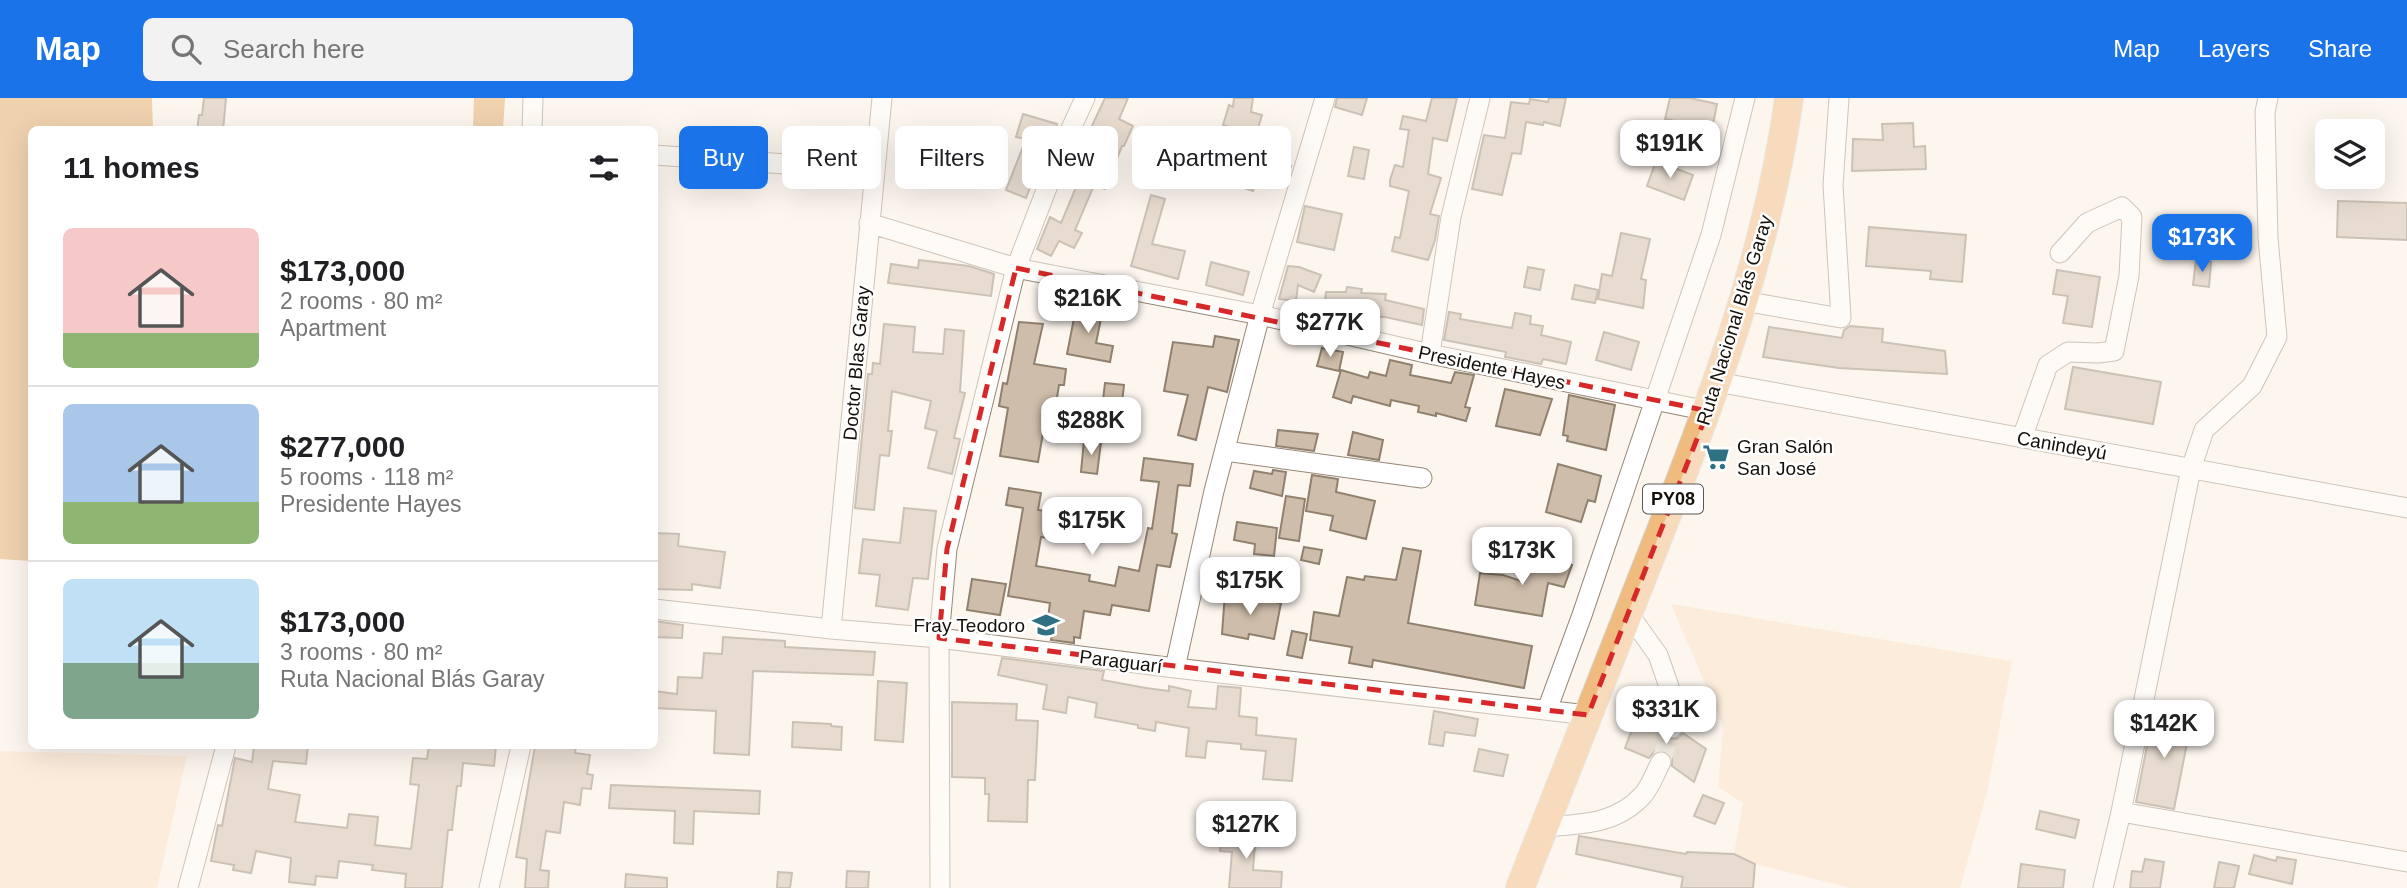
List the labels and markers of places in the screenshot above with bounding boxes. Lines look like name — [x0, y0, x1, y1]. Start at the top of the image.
pin: $191K — [1621, 120, 1719, 180]
pin: $173K — [2153, 214, 2251, 274]
pin: $216K — [1039, 275, 1137, 335]
pin: $277K — [1281, 300, 1379, 359]
pin: $288K — [1042, 398, 1140, 457]
place label: Gran Salón San José — [1737, 436, 1833, 479]
supermarket icon: Gran Salón San José — [1701, 442, 1731, 472]
pin: $175K — [1043, 498, 1141, 557]
pin: $173K — [1473, 528, 1571, 587]
pin: $175K — [1201, 558, 1299, 617]
school or university icon: Fray Teodoro — [1031, 610, 1061, 640]
place label: Fray Teodoro — [913, 615, 1025, 636]
pin: $331K — [1617, 686, 1715, 746]
pin: $142K — [2115, 700, 2213, 760]
pin: $127K — [1197, 802, 1295, 861]

